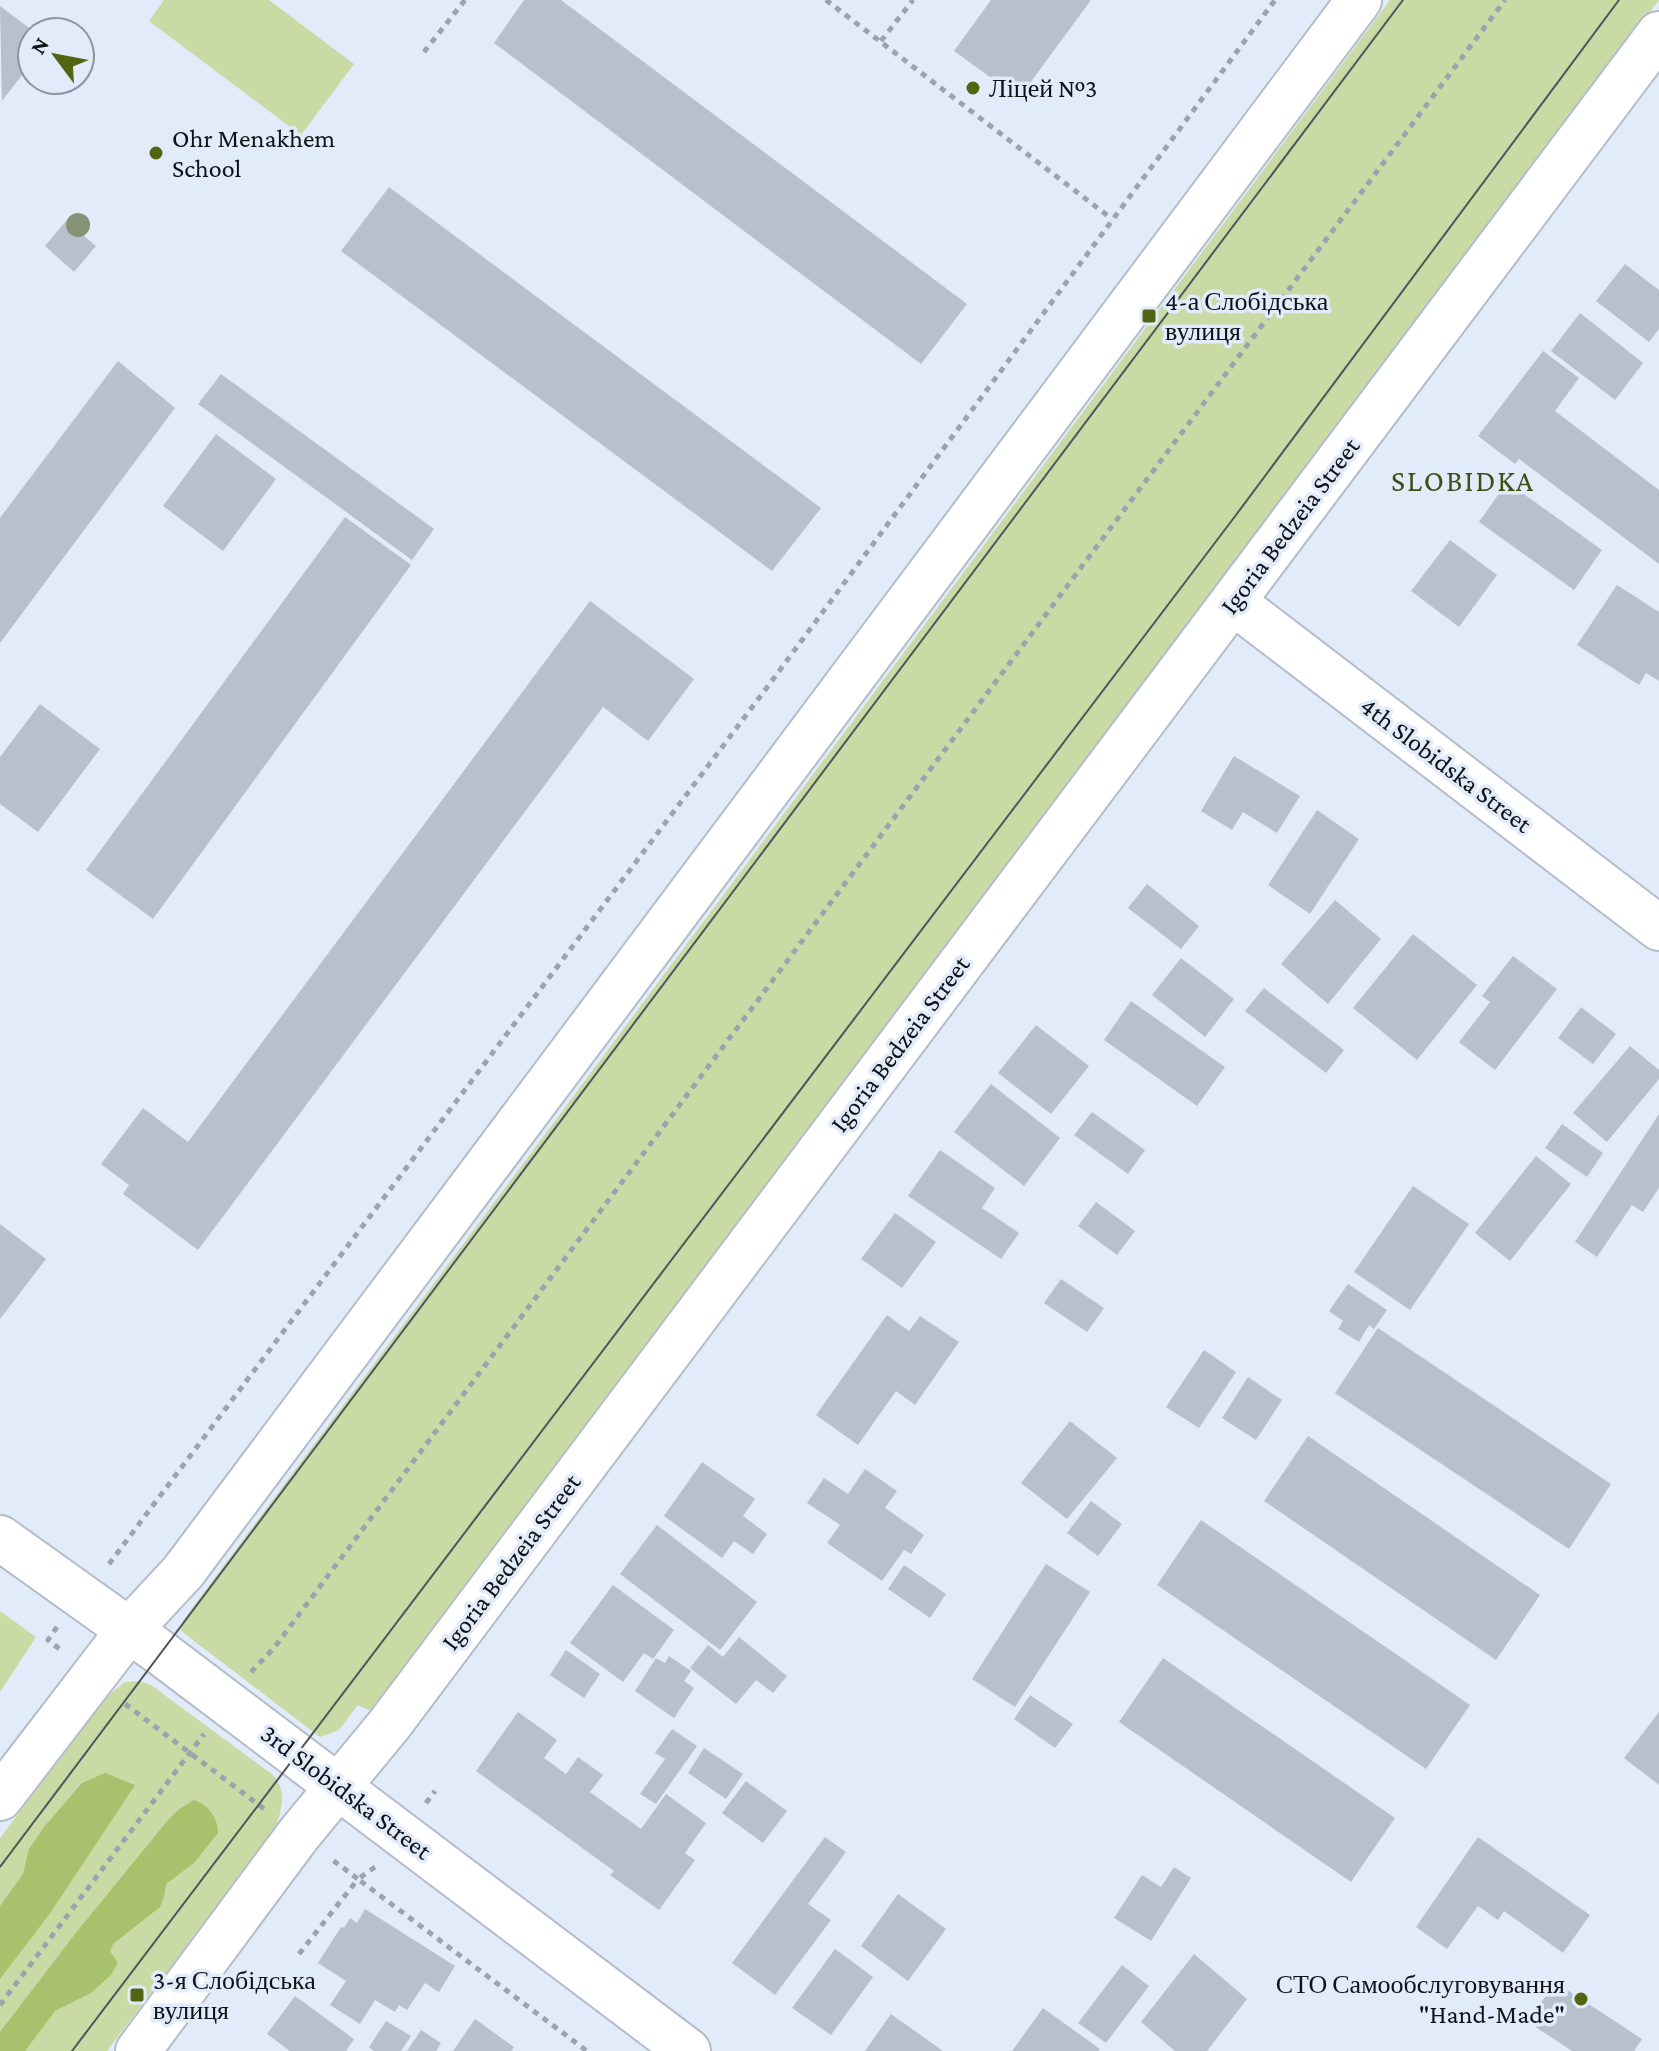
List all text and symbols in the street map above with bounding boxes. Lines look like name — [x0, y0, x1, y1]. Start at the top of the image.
north arrow — [16, 16, 96, 96]
text: N — [25, 33, 54, 59]
place label: Ліцей №3 — [989, 74, 1097, 103]
marker: Ліцей №3 — [964, 79, 982, 97]
place label: Ohr Menakhem School — [172, 124, 335, 183]
marker: Ohr Menakhem School — [147, 144, 165, 162]
place label: 4-а Слобідська вулиця — [1165, 287, 1329, 346]
marker: 4-а Слобідська вулиця — [1140, 307, 1158, 325]
street label: Igoria Bedzeia Street — [1214, 432, 1366, 620]
district label: SLOBIDKA — [1391, 464, 1535, 497]
street label: 4th Slobidska Street — [1355, 691, 1538, 839]
street label: Igoria Bedzeia Street — [824, 950, 976, 1138]
street label: Igoria Bedzeia Street — [435, 1468, 587, 1656]
street label: 3rd Slobidska Street — [255, 1719, 437, 1866]
place label: 3-я Слобідська вулиця — [153, 1966, 316, 2025]
place label: СТО Самообслуговування "Hand-Made" — [1276, 1970, 1565, 2029]
marker: 3-я Слобідська вулиця — [128, 1986, 146, 2004]
marker: СТО Самообслуговування "Hand-Made" — [1572, 1990, 1590, 2008]

